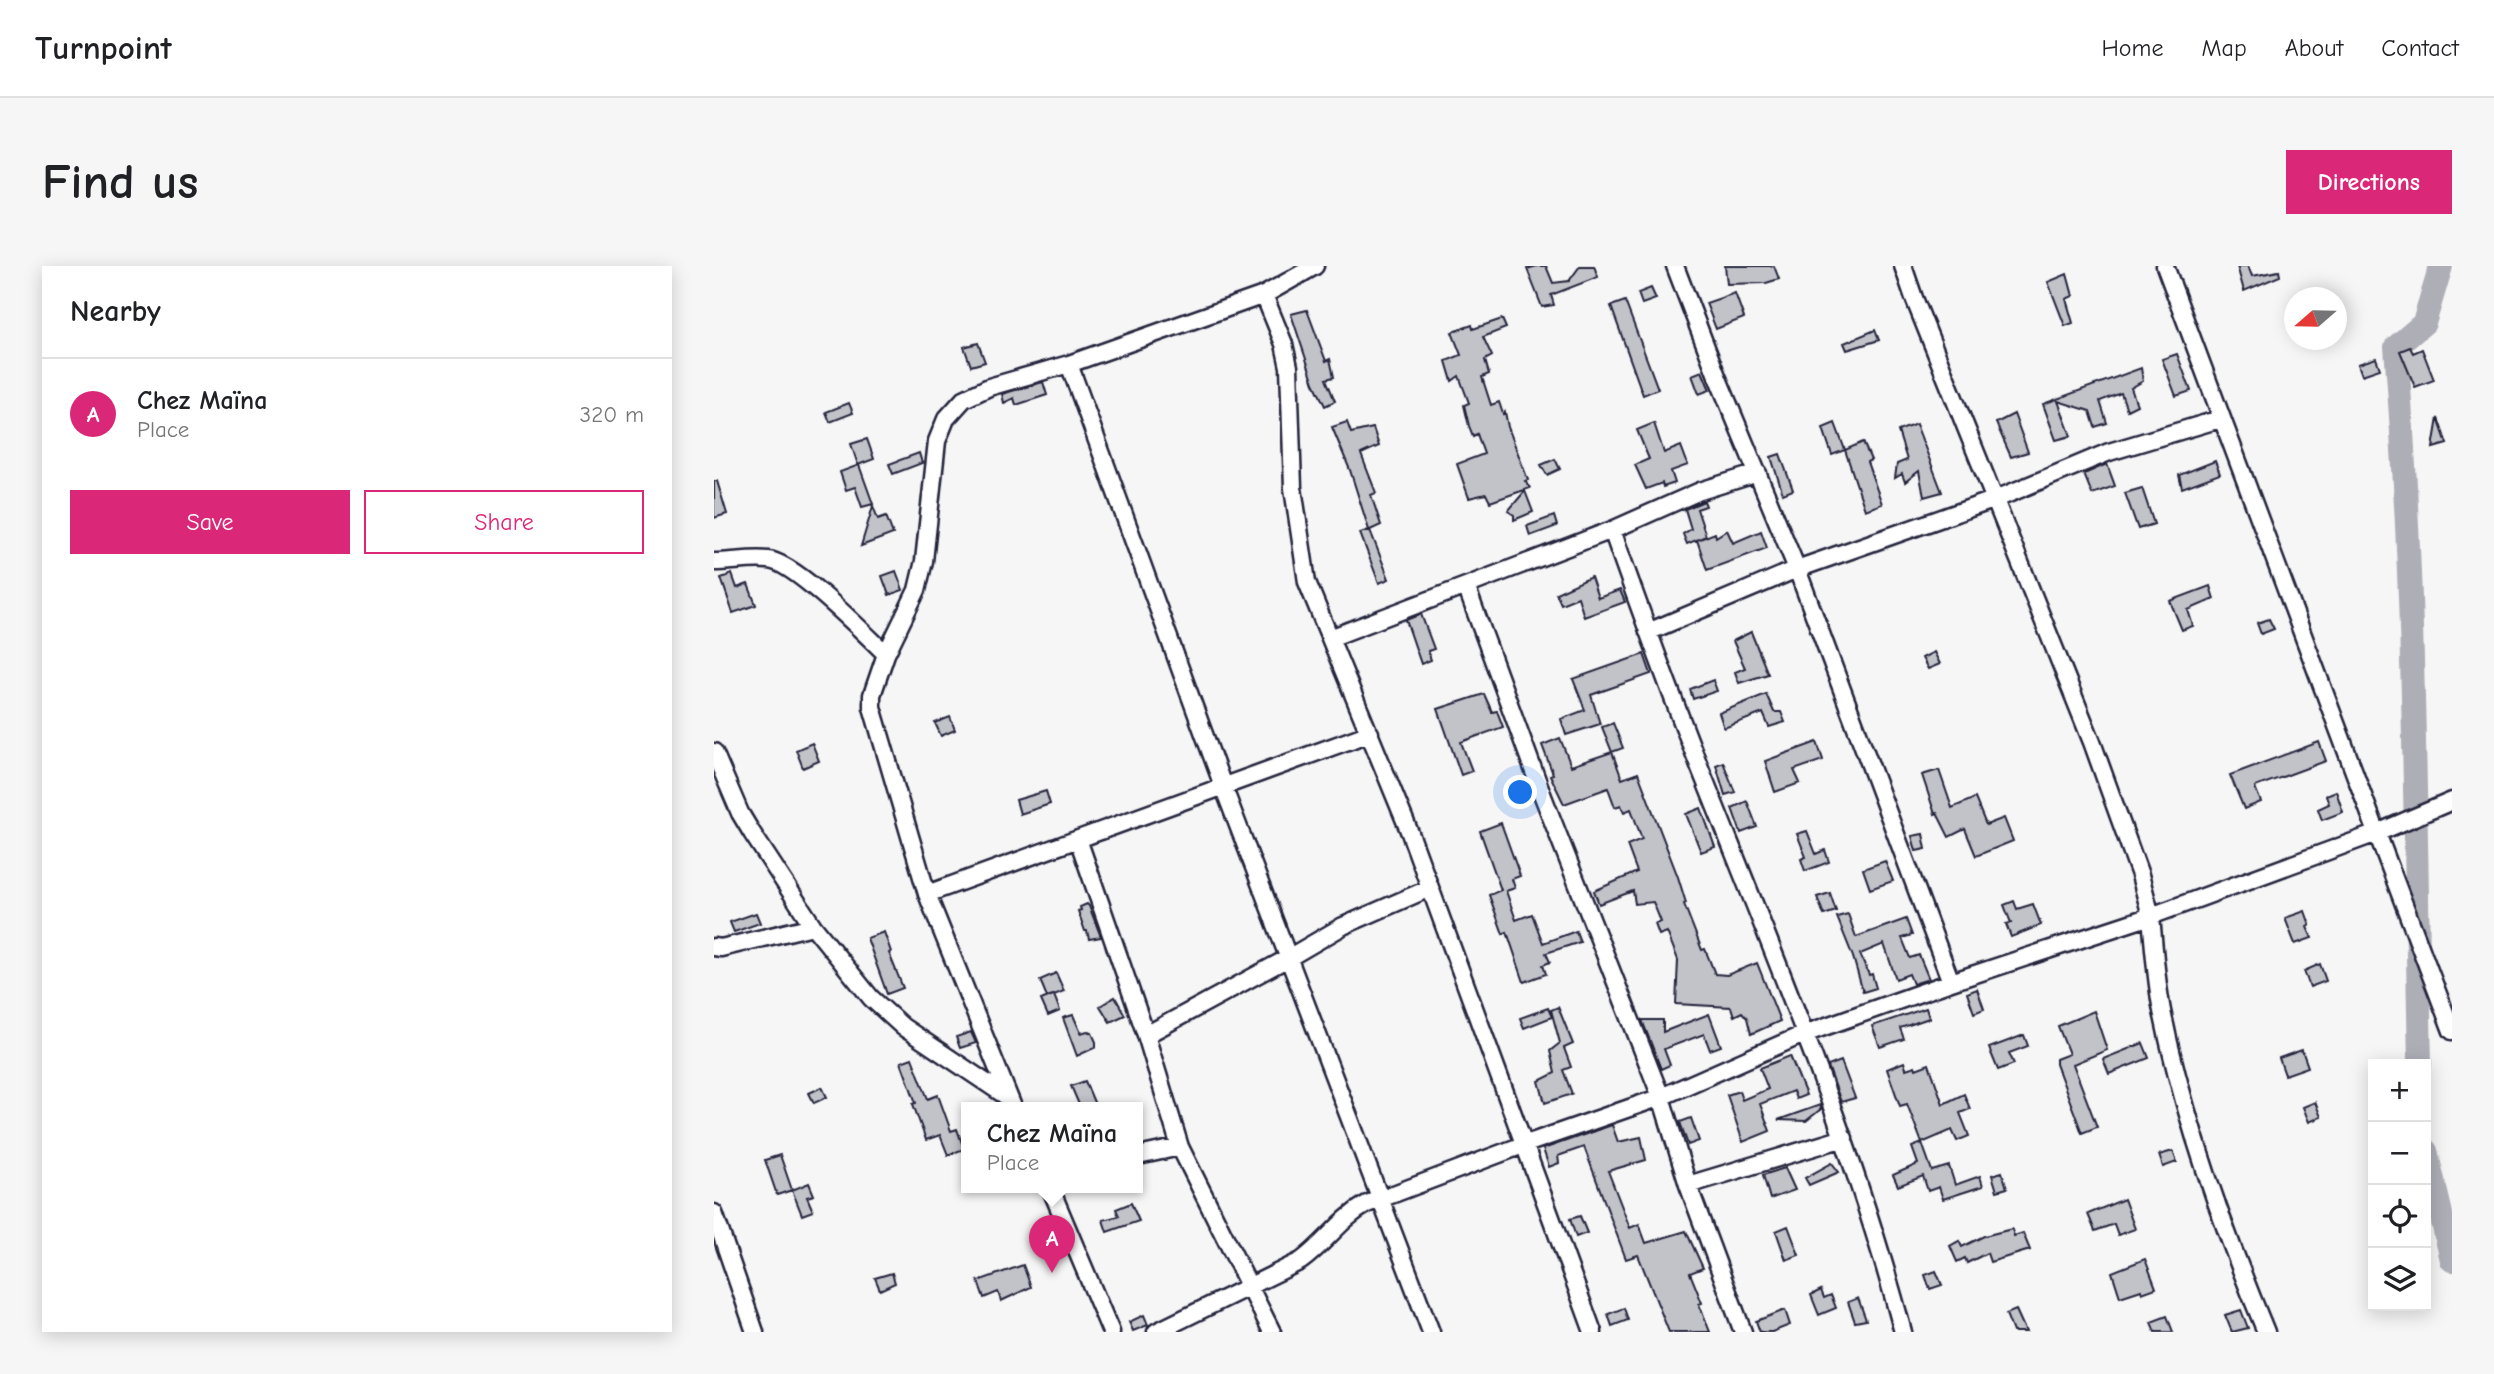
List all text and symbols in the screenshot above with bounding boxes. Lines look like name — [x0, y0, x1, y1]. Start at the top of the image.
text: Turnpoint — [35, 29, 172, 67]
text: Home — [2102, 34, 2163, 62]
text: Map — [2201, 34, 2247, 62]
text: About — [2285, 34, 2343, 62]
text: Contact — [2381, 34, 2459, 62]
button: Directions — [2286, 150, 2452, 214]
text: Find us — [42, 154, 198, 210]
north arrow — [2284, 287, 2347, 350]
text: Nearby — [70, 294, 161, 329]
text: Chez Maïna — [137, 386, 267, 416]
text: A — [87, 401, 99, 428]
text: 320 m — [580, 401, 644, 428]
text: Place — [137, 416, 189, 443]
button: Save — [70, 490, 350, 554]
button: Share — [364, 490, 644, 554]
your location — [1503, 775, 1537, 809]
map controls — [2368, 1059, 2431, 1311]
button: + — [2368, 1059, 2431, 1122]
popup — [961, 1102, 1143, 1193]
text: Chez Maïna — [987, 1119, 1117, 1149]
button: − — [2368, 1122, 2431, 1185]
text: Place — [987, 1149, 1039, 1176]
button: locate — [2368, 1185, 2431, 1248]
pin: A — [1029, 1215, 1075, 1273]
button: layers — [2368, 1248, 2431, 1311]

